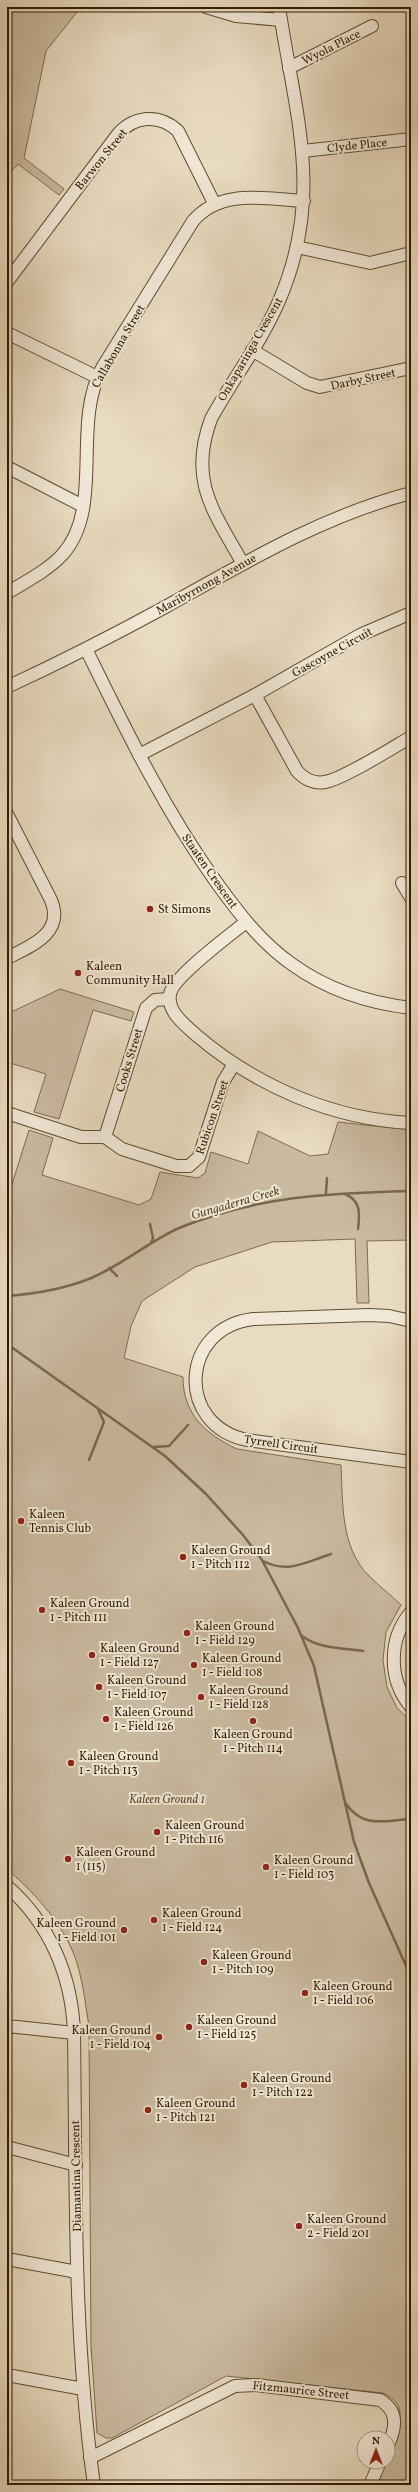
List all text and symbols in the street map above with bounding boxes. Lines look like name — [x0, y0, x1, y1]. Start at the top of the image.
street label: Wyola Place — [299, 26, 364, 69]
street label: Barwon Street — [72, 125, 132, 194]
street label: Clyde Place — [326, 135, 388, 157]
street label: Onkaparinga Crescent — [215, 295, 287, 404]
street label: Callabonna Street — [88, 302, 149, 391]
street label: Darby Street — [329, 365, 397, 395]
street label: Maribyrnong Avenue — [154, 551, 260, 619]
street label: Gascoyne Circuit — [289, 624, 376, 682]
street label: Staaten Crescent — [177, 831, 241, 912]
place label: St Simons — [158, 902, 211, 918]
marker: St Simons — [145, 904, 155, 914]
place label: Kaleen Community Hall — [86, 959, 174, 989]
marker: Kaleen Community Hall — [73, 968, 83, 978]
street label: Cooks Street — [113, 1026, 147, 1094]
street label: Rubicon Street — [193, 1078, 233, 1157]
water label: Gungaderra Creek — [189, 1183, 282, 1225]
street label: Tyrrell Circuit — [243, 1432, 319, 1458]
place label: Kaleen Tennis Club — [29, 1507, 92, 1537]
marker: Kaleen Tennis Club — [16, 1516, 26, 1526]
place label: Kaleen Ground 1 - Pitch 112 — [191, 1543, 271, 1573]
marker: Kaleen Ground 1 - Pitch 112 — [178, 1552, 188, 1562]
place label: Kaleen Ground 1 - Pitch 111 — [50, 1596, 130, 1626]
marker: Kaleen Ground 1 - Pitch 111 — [37, 1605, 47, 1615]
place label: Kaleen Ground 1 - Field 129 — [195, 1619, 275, 1649]
marker: Kaleen Ground 1 - Field 129 — [182, 1628, 192, 1638]
place label: Kaleen Ground 1 - Field 127 — [100, 1641, 180, 1671]
marker: Kaleen Ground 1 - Field 127 — [87, 1650, 97, 1660]
place label: Kaleen Ground 1 - Field 108 — [202, 1651, 282, 1681]
marker: Kaleen Ground 1 - Field 108 — [189, 1660, 199, 1670]
place label: Kaleen Ground 1 - Field 107 — [107, 1673, 187, 1703]
marker: Kaleen Ground 1 - Field 107 — [94, 1682, 104, 1692]
place label: Kaleen Ground 1 - Field 128 — [209, 1683, 289, 1713]
marker: Kaleen Ground 1 - Field 128 — [196, 1692, 206, 1702]
place label: Kaleen Ground 1 - Field 126 — [114, 1705, 194, 1735]
marker: Kaleen Ground 1 - Field 126 — [101, 1714, 111, 1724]
marker: Kaleen Ground 1 - Pitch 114 — [248, 1716, 258, 1726]
place label: Kaleen Ground 1 - Pitch 114 — [213, 1727, 293, 1757]
place label: Kaleen Ground 1 - Pitch 113 — [79, 1749, 159, 1779]
marker: Kaleen Ground 1 - Pitch 113 — [66, 1758, 76, 1768]
park label: Kaleen Ground 1 — [129, 1792, 205, 1808]
place label: Kaleen Ground 1 - Pitch 116 — [165, 1818, 245, 1848]
marker: Kaleen Ground 1 - Pitch 116 — [152, 1827, 162, 1837]
place label: Kaleen Ground 1 (115) — [76, 1845, 156, 1875]
place label: Kaleen Ground 1 - Field 103 — [274, 1853, 354, 1883]
marker: Kaleen Ground 1 (115) — [63, 1854, 73, 1864]
marker: Kaleen Ground 1 - Field 103 — [261, 1862, 271, 1872]
place label: Kaleen Ground 1 - Field 124 — [162, 1906, 242, 1936]
marker: Kaleen Ground 1 - Field 124 — [149, 1915, 159, 1925]
place label: Kaleen Ground 1 - Field 101 — [36, 1916, 116, 1946]
marker: Kaleen Ground 1 - Field 101 — [119, 1925, 129, 1935]
place label: Kaleen Ground 1 - Pitch 109 — [212, 1948, 292, 1978]
marker: Kaleen Ground 1 - Pitch 109 — [199, 1957, 209, 1967]
place label: Kaleen Ground 1 - Field 106 — [313, 1979, 393, 2009]
marker: Kaleen Ground 1 - Field 106 — [300, 1988, 310, 1998]
place label: Kaleen Ground 1 - Field 125 — [197, 2013, 277, 2043]
marker: Kaleen Ground 1 - Field 125 — [184, 2022, 194, 2032]
place label: Kaleen Ground 1 - Field 104 — [71, 2023, 151, 2053]
marker: Kaleen Ground 1 - Field 104 — [154, 2032, 164, 2042]
place label: Kaleen Ground 1 - Pitch 122 — [252, 2071, 332, 2101]
marker: Kaleen Ground 1 - Pitch 122 — [239, 2080, 249, 2090]
place label: Kaleen Ground 1 - Pitch 121 — [156, 2096, 236, 2126]
marker: Kaleen Ground 1 - Pitch 121 — [143, 2105, 153, 2115]
street label: Diamantina Crescent — [68, 2120, 86, 2232]
place label: Kaleen Ground 2 - Field 201 — [307, 2212, 387, 2242]
marker: Kaleen Ground 2 - Field 201 — [294, 2221, 304, 2231]
street label: Fitzmaurice Street — [252, 2378, 350, 2404]
north arrow — [356, 2430, 396, 2470]
text: N — [372, 2434, 380, 2449]

